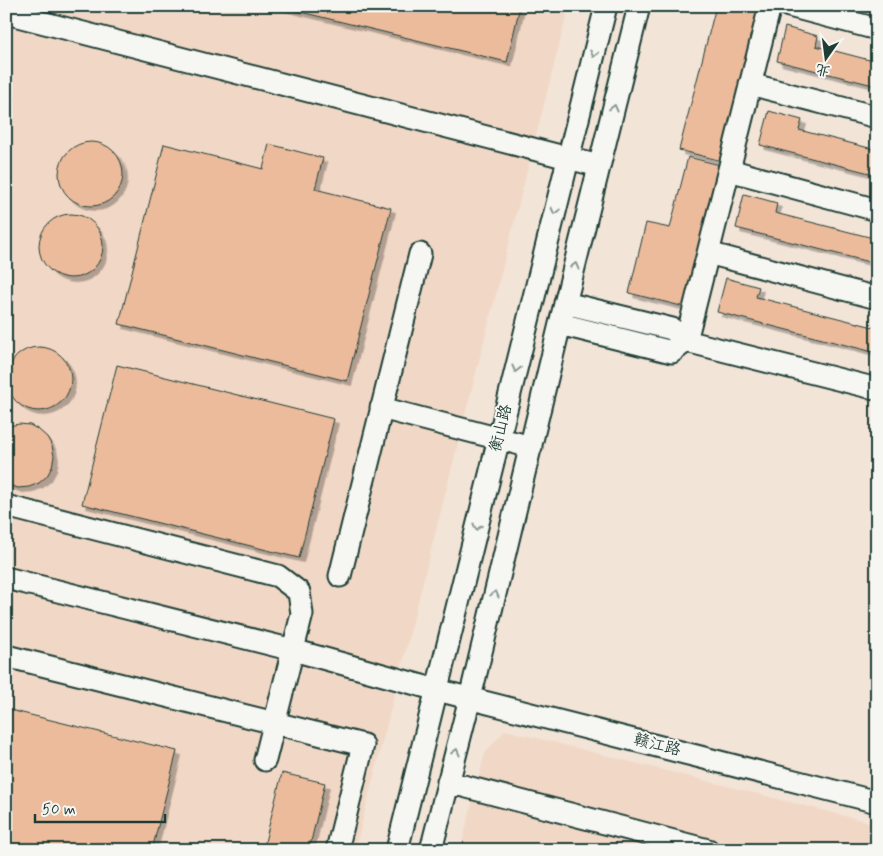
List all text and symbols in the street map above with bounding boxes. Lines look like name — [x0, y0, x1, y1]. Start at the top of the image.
north arrow — [800, 32, 850, 82]
one-way arrow — [589, 49, 600, 58]
text: 北 — [814, 59, 832, 80]
one-way arrow — [608, 105, 618, 113]
one-way arrow — [550, 207, 561, 216]
one-way arrow — [569, 262, 579, 270]
one-way arrow — [511, 365, 522, 374]
street label: 衡山路 — [485, 402, 517, 454]
one-way arrow — [472, 522, 483, 531]
one-way arrow — [489, 589, 500, 598]
street label: 赣江路 — [631, 729, 683, 761]
one-way arrow — [450, 747, 461, 756]
scale bar — [35, 791, 165, 823]
text: 50 m — [42, 800, 76, 820]

